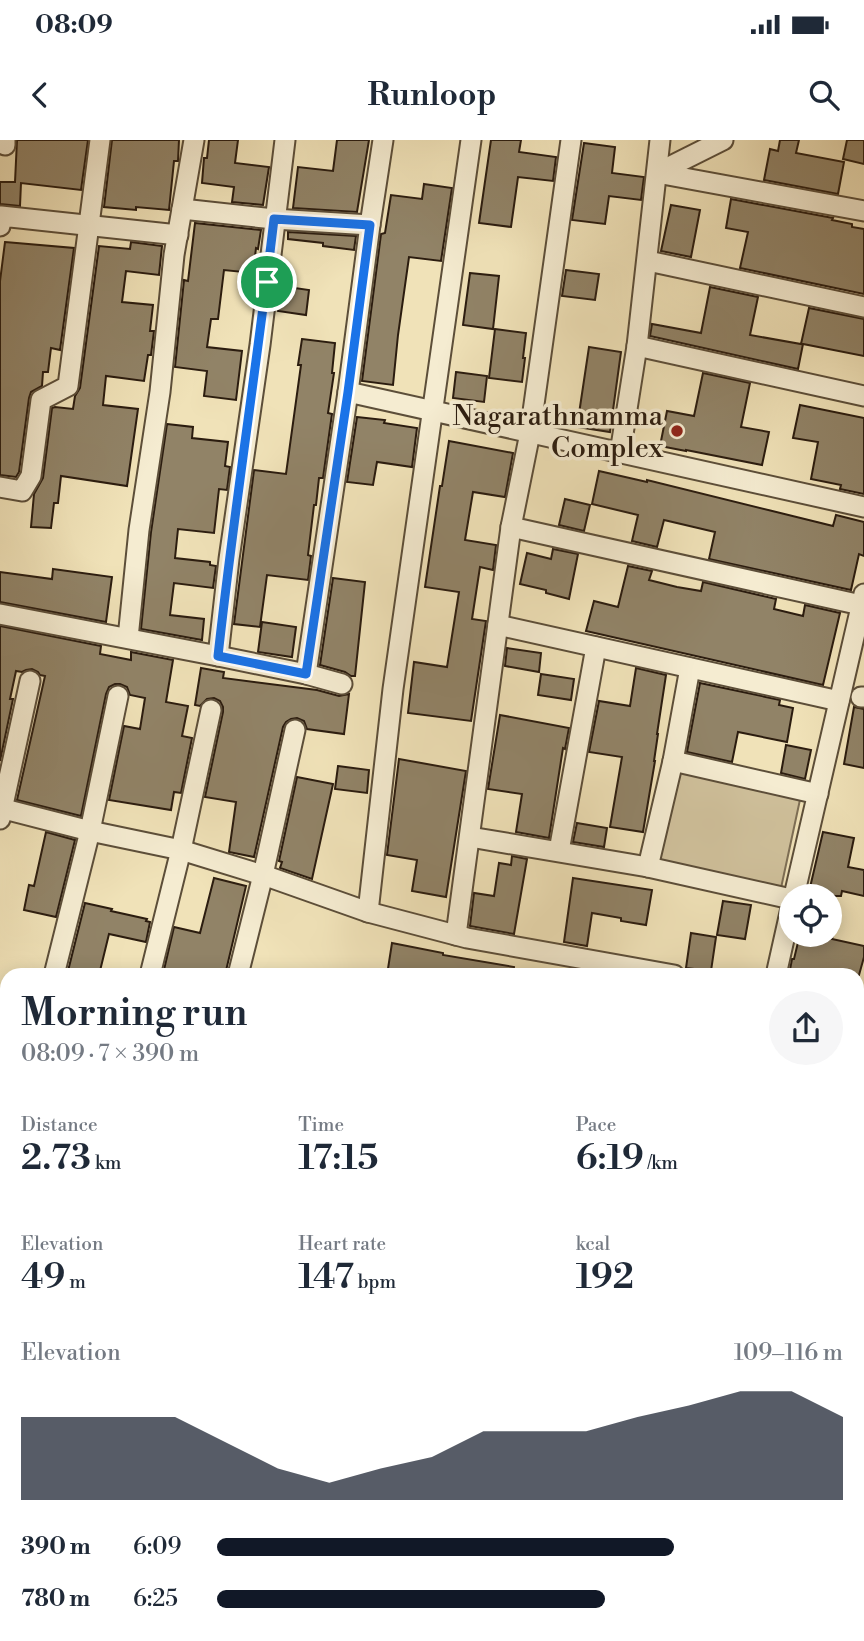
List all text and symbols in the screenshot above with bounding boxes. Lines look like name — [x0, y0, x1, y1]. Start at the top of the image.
text: 08:09 — [35, 9, 113, 41]
text: Runloop — [368, 75, 496, 115]
icon: back — [21, 76, 59, 114]
icon: search — [805, 76, 843, 114]
pin — [237, 252, 297, 312]
icon: arrive — [248, 263, 286, 301]
place label: Nagarathnamma Complex — [453, 399, 664, 466]
marker: Nagarathnamma Complex — [669, 423, 685, 439]
map controls — [779, 884, 842, 947]
button: locate — [779, 884, 842, 947]
text: Morning run — [21, 990, 247, 1037]
button: share — [769, 991, 843, 1065]
text: 08:09 · 7 × 390 m — [21, 1040, 199, 1068]
text: Distance — [21, 1113, 98, 1137]
text: Time — [298, 1113, 344, 1137]
text: Pace — [576, 1113, 616, 1137]
text: 2.73 — [21, 1137, 91, 1180]
text: 17:15 — [298, 1137, 379, 1180]
text: 6:19 — [576, 1137, 644, 1180]
text: km — [91, 1151, 122, 1175]
text: /km — [644, 1151, 678, 1175]
text: Elevation — [21, 1232, 103, 1256]
text: Heart rate — [298, 1232, 386, 1256]
text: kcal — [576, 1232, 610, 1256]
text: 49 — [21, 1256, 65, 1299]
text: 147 — [298, 1256, 354, 1299]
text: 192 — [576, 1256, 634, 1299]
text: m — [65, 1270, 86, 1294]
text: bpm — [354, 1270, 396, 1294]
text: Elevation — [21, 1339, 121, 1367]
text: 109–116 m — [734, 1339, 843, 1367]
text: 390 m — [21, 1533, 91, 1561]
text: 6:09 — [133, 1533, 181, 1561]
text: 780 m — [21, 1585, 90, 1613]
text: 6:25 — [133, 1585, 178, 1613]

